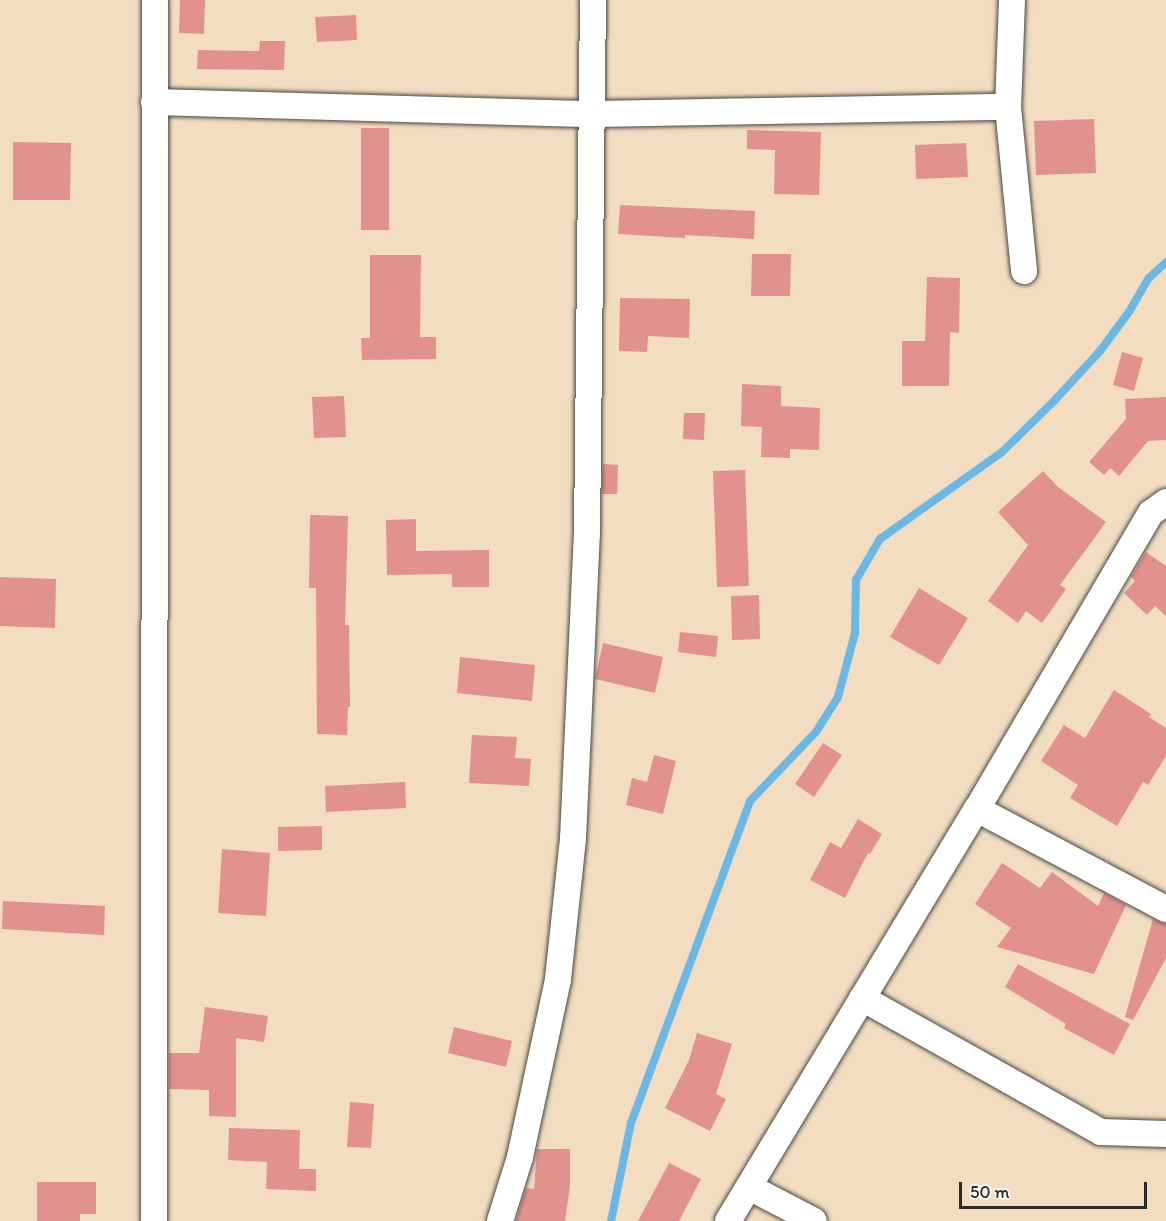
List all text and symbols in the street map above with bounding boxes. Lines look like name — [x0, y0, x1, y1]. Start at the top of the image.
scale bar — [962, 1170, 1150, 1208]
text: 50 m — [970, 1181, 1010, 1203]

